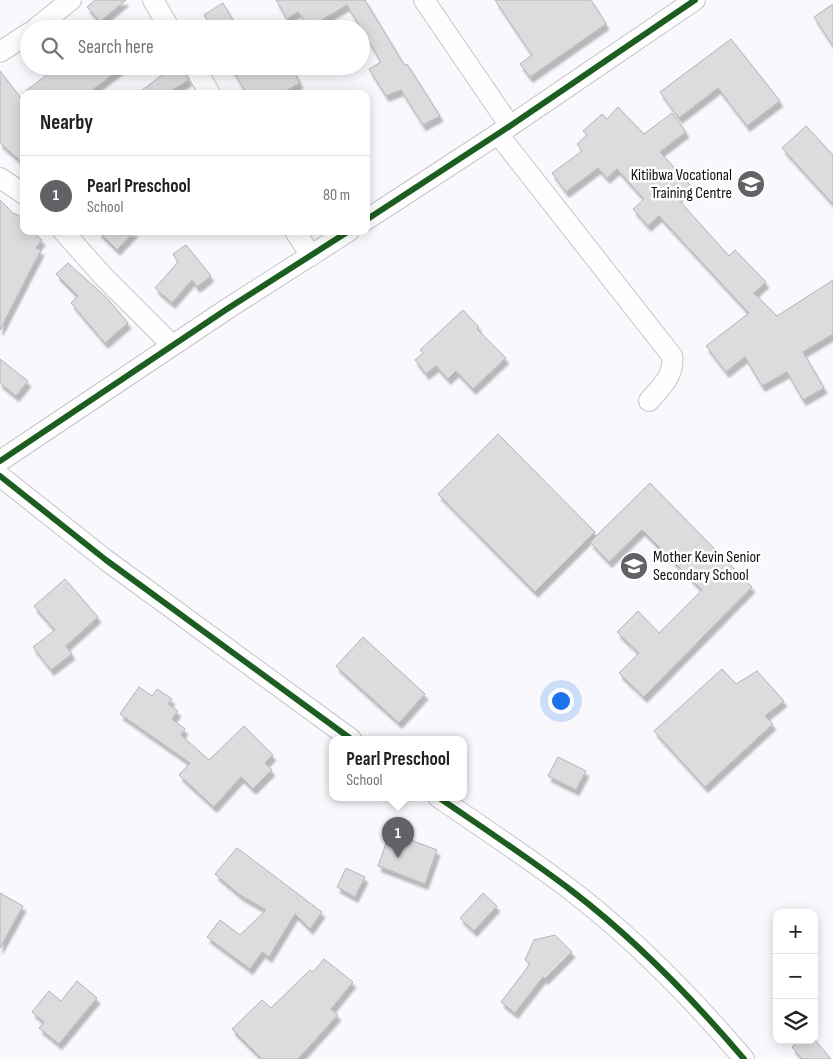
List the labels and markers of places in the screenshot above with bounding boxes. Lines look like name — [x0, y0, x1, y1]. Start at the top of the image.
place label: Kitiibwa Vocational Training Centre — [631, 166, 732, 203]
school or university icon: Kitiibwa Vocational Training Centre — [736, 169, 766, 199]
place label: Mother Kevin Senior Secondary School — [653, 548, 761, 585]
school or university icon: Mother Kevin Senior Secondary School — [619, 551, 649, 581]
pin: 1 — [382, 817, 414, 858]

